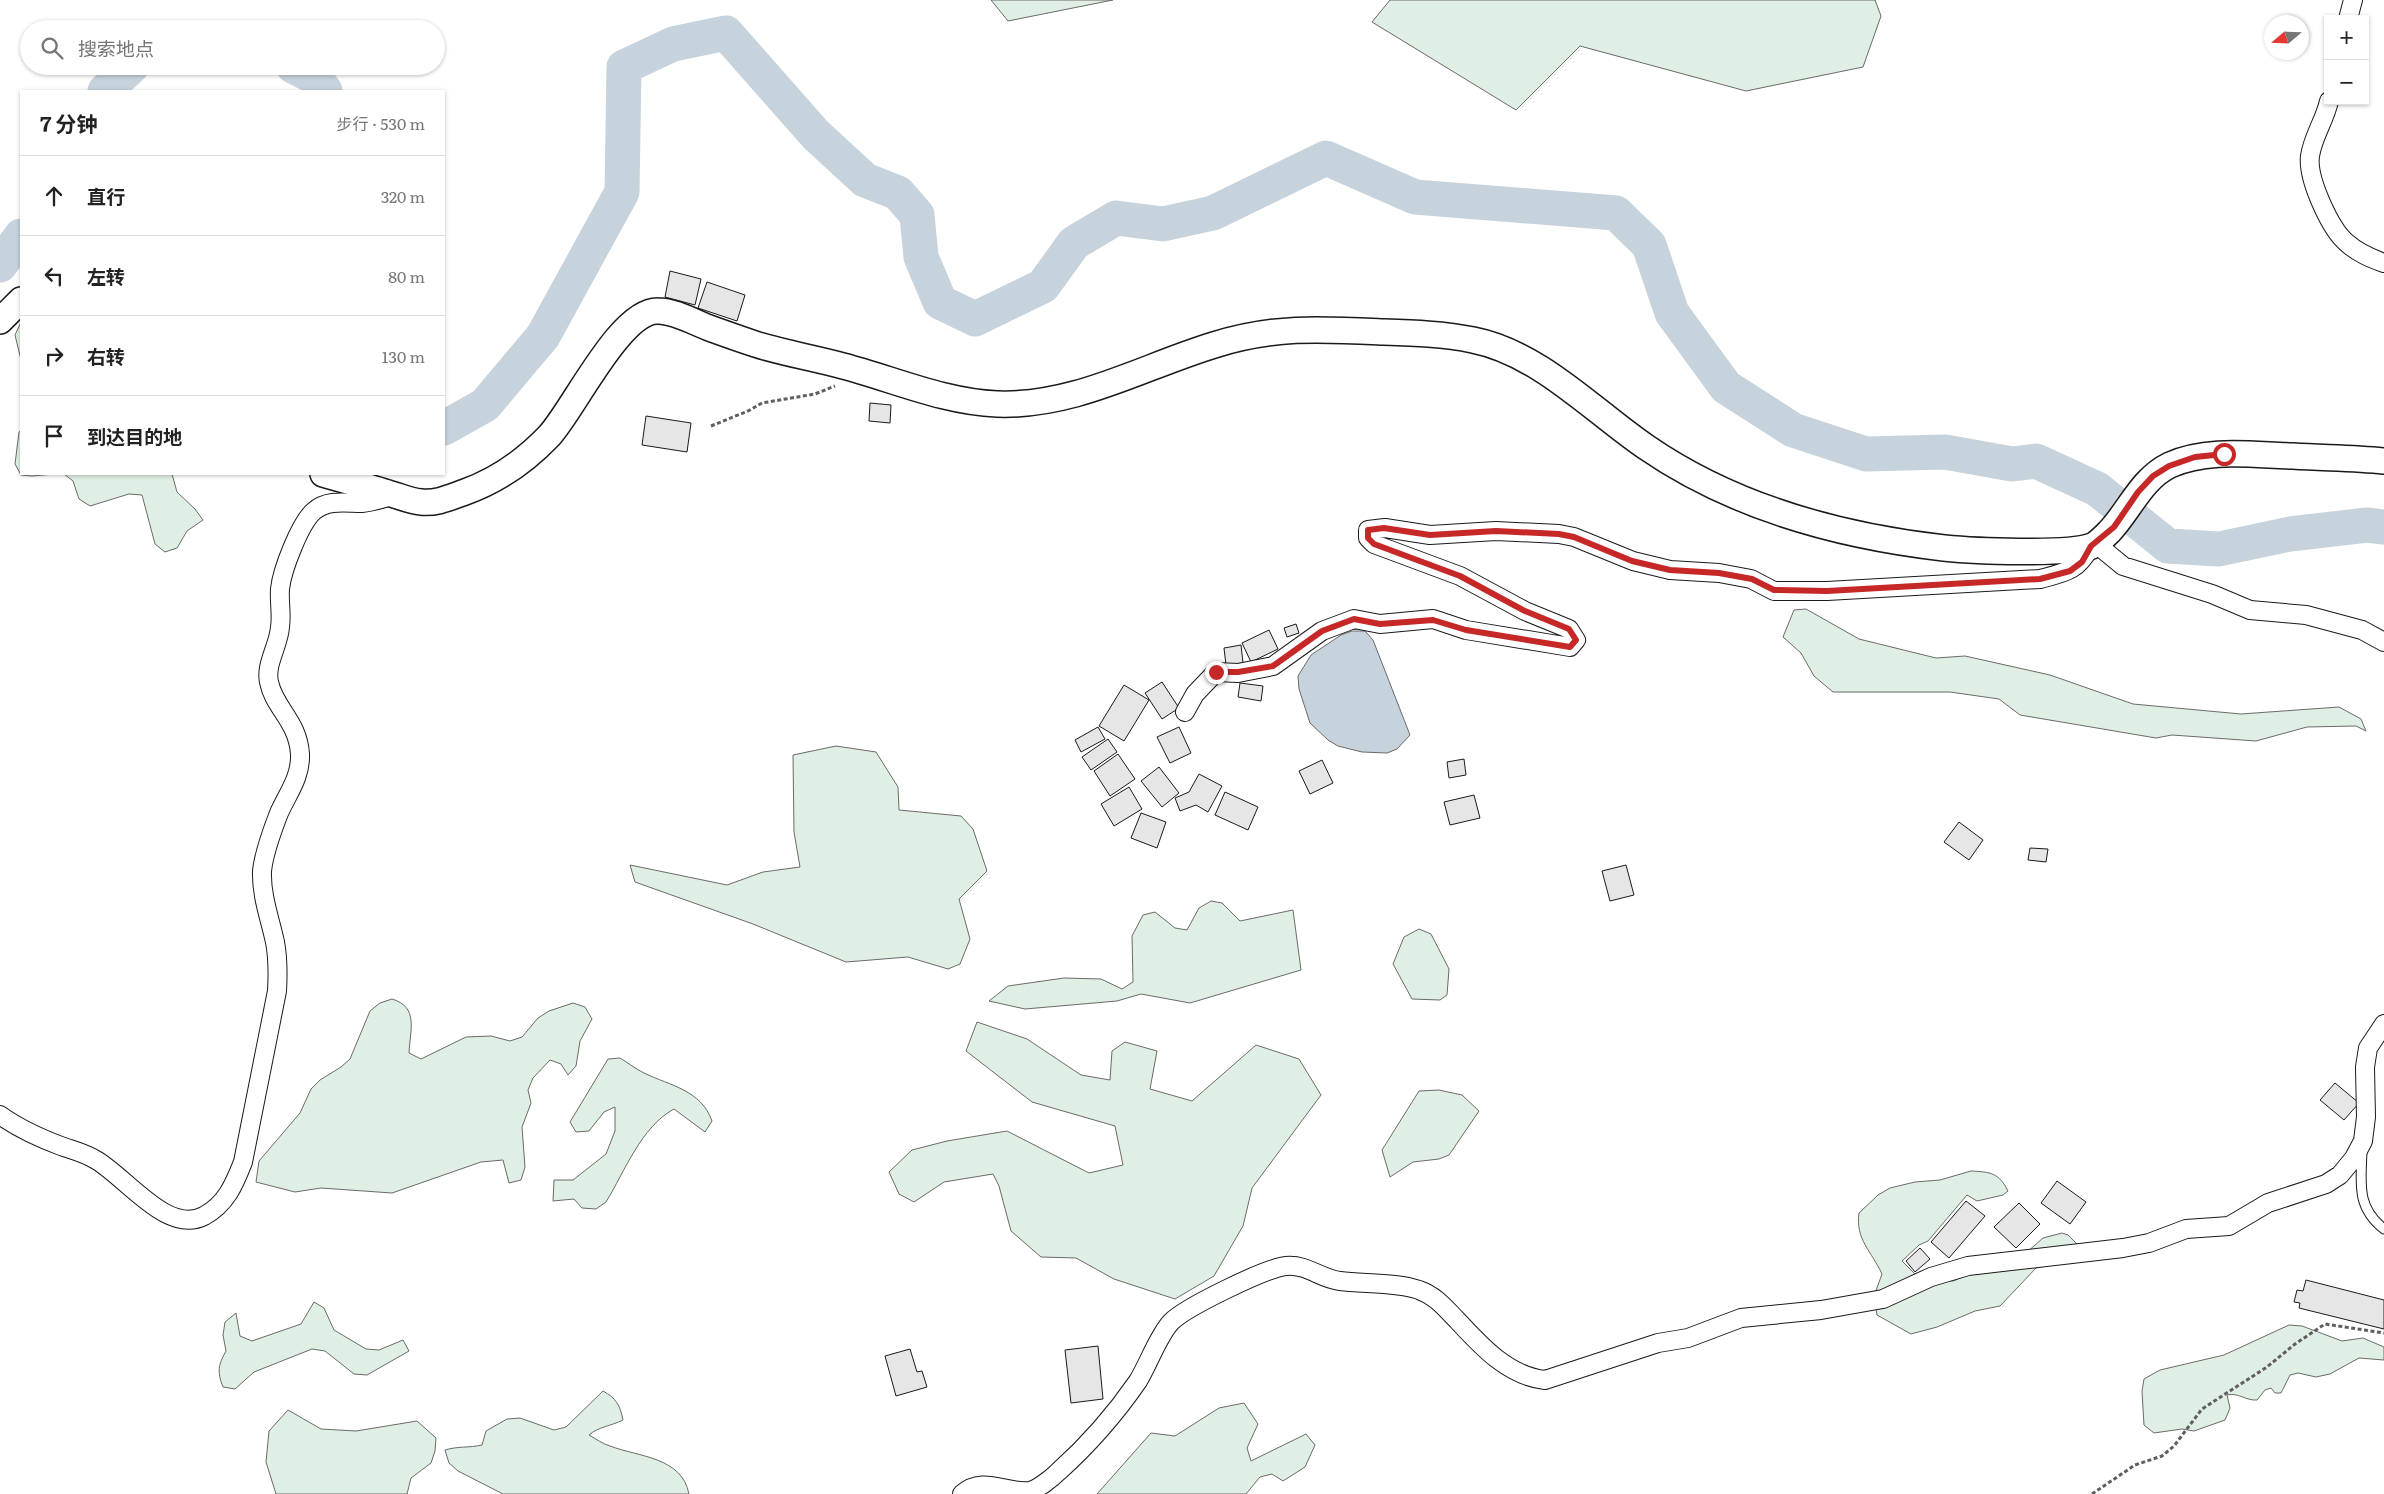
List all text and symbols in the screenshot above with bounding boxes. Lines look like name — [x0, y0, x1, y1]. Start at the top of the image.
north arrow — [2264, 15, 2309, 60]
map controls — [2324, 15, 2369, 105]
button: + — [2324, 15, 2369, 60]
search box — [20, 20, 445, 75]
icon: search — [38, 34, 66, 62]
text: 搜索地点 — [78, 34, 154, 62]
button: − — [2324, 60, 2369, 105]
text: 7 分钟 — [40, 107, 98, 138]
text: 步行 · 530 m — [337, 111, 425, 135]
icon: ahead — [40, 182, 68, 210]
text: 直行 — [87, 182, 125, 210]
text: 320 m — [381, 184, 425, 208]
icon: left — [40, 262, 68, 290]
text: 左转 — [87, 262, 125, 290]
text: 80 m — [388, 264, 425, 288]
icon: right — [40, 342, 68, 370]
text: 右转 — [87, 342, 125, 370]
text: 130 m — [382, 344, 425, 368]
icon: arrive — [40, 422, 68, 450]
text: 到达目的地 — [87, 422, 182, 450]
route start — [2213, 443, 2236, 466]
route end — [1205, 661, 1228, 684]

